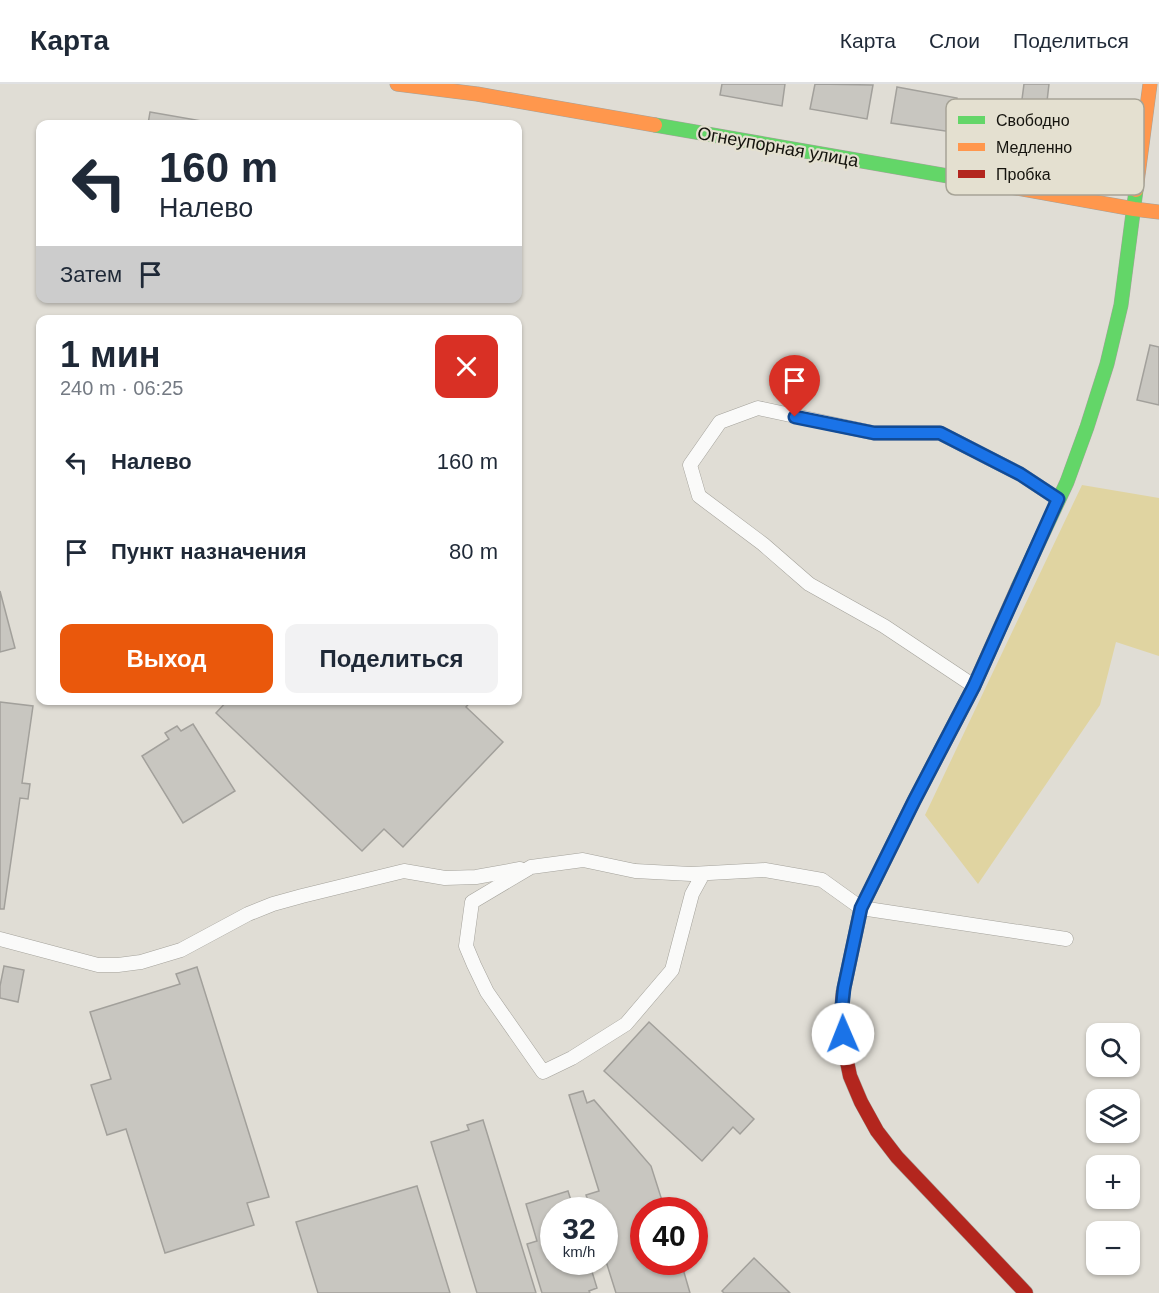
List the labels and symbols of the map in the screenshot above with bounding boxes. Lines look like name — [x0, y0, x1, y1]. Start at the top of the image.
legend — [946, 99, 1144, 195]
text: Свободно — [996, 112, 1070, 129]
street label: Огнеупорная улица — [696, 123, 861, 171]
text: Медленно — [996, 139, 1072, 156]
text: Пробка — [996, 166, 1051, 183]
pin — [769, 355, 820, 417]
position arrow — [811, 1002, 875, 1066]
speed limit sign: 40 — [630, 1197, 708, 1275]

